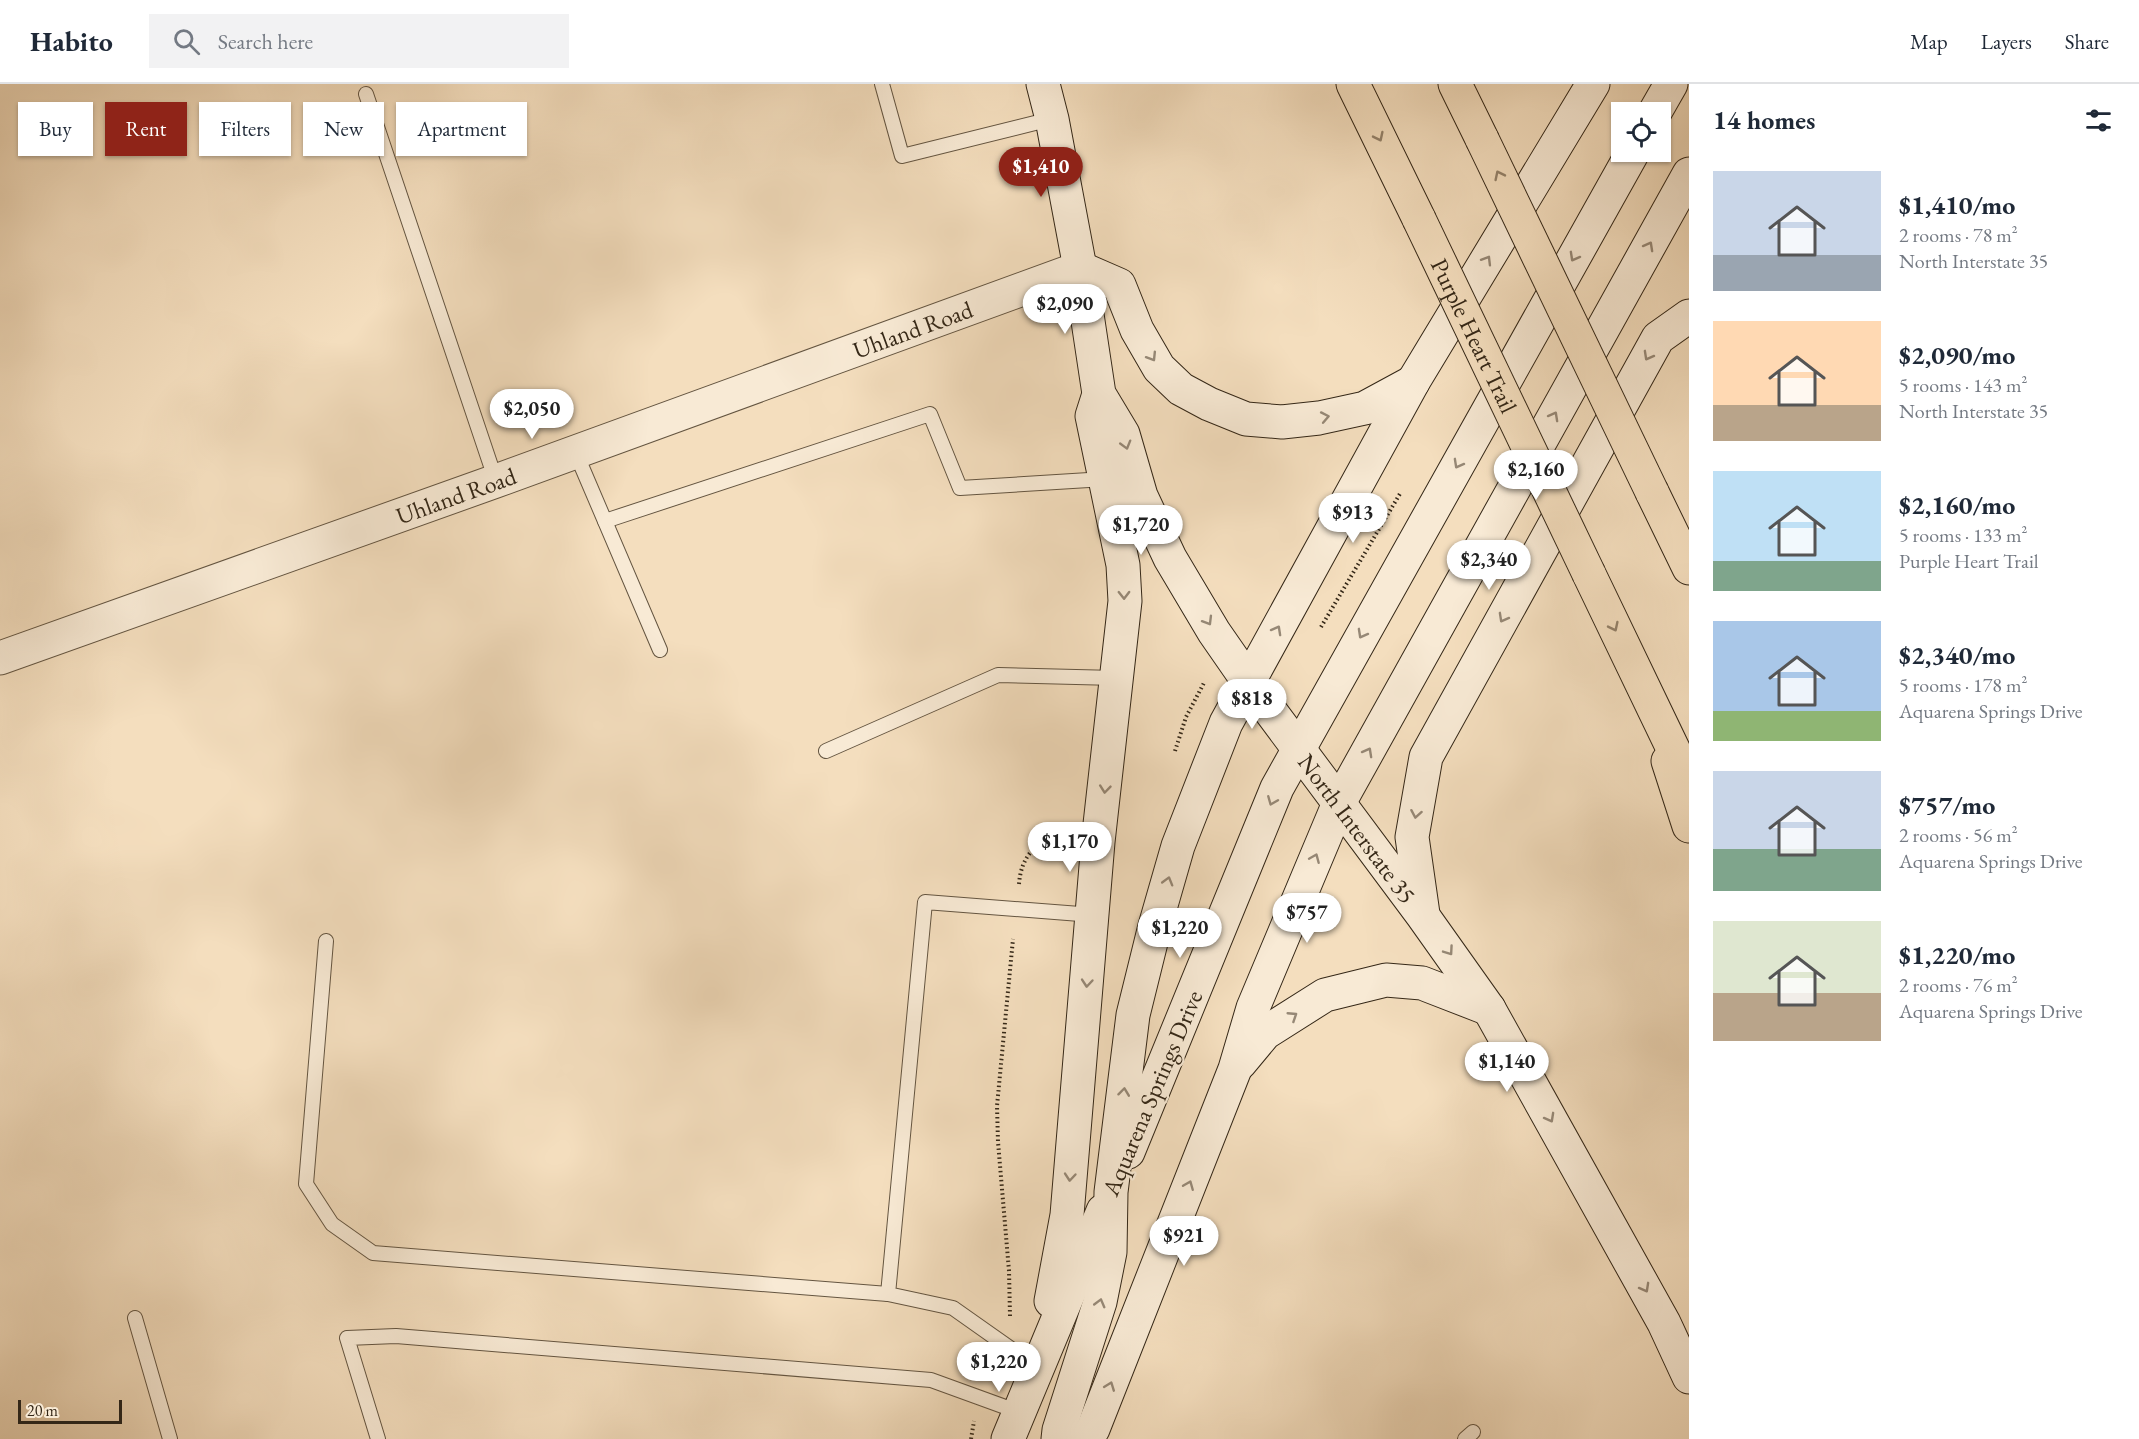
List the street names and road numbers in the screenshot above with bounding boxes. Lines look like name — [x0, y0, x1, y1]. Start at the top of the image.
street label: Purple Heart Trail — [1425, 253, 1525, 418]
street label: Uhland Road — [848, 293, 978, 365]
street label: Uhland Road — [392, 459, 521, 531]
street label: North Interstate 35 — [1292, 747, 1424, 909]
street label: Aquarena Springs Drive — [1094, 986, 1209, 1201]

